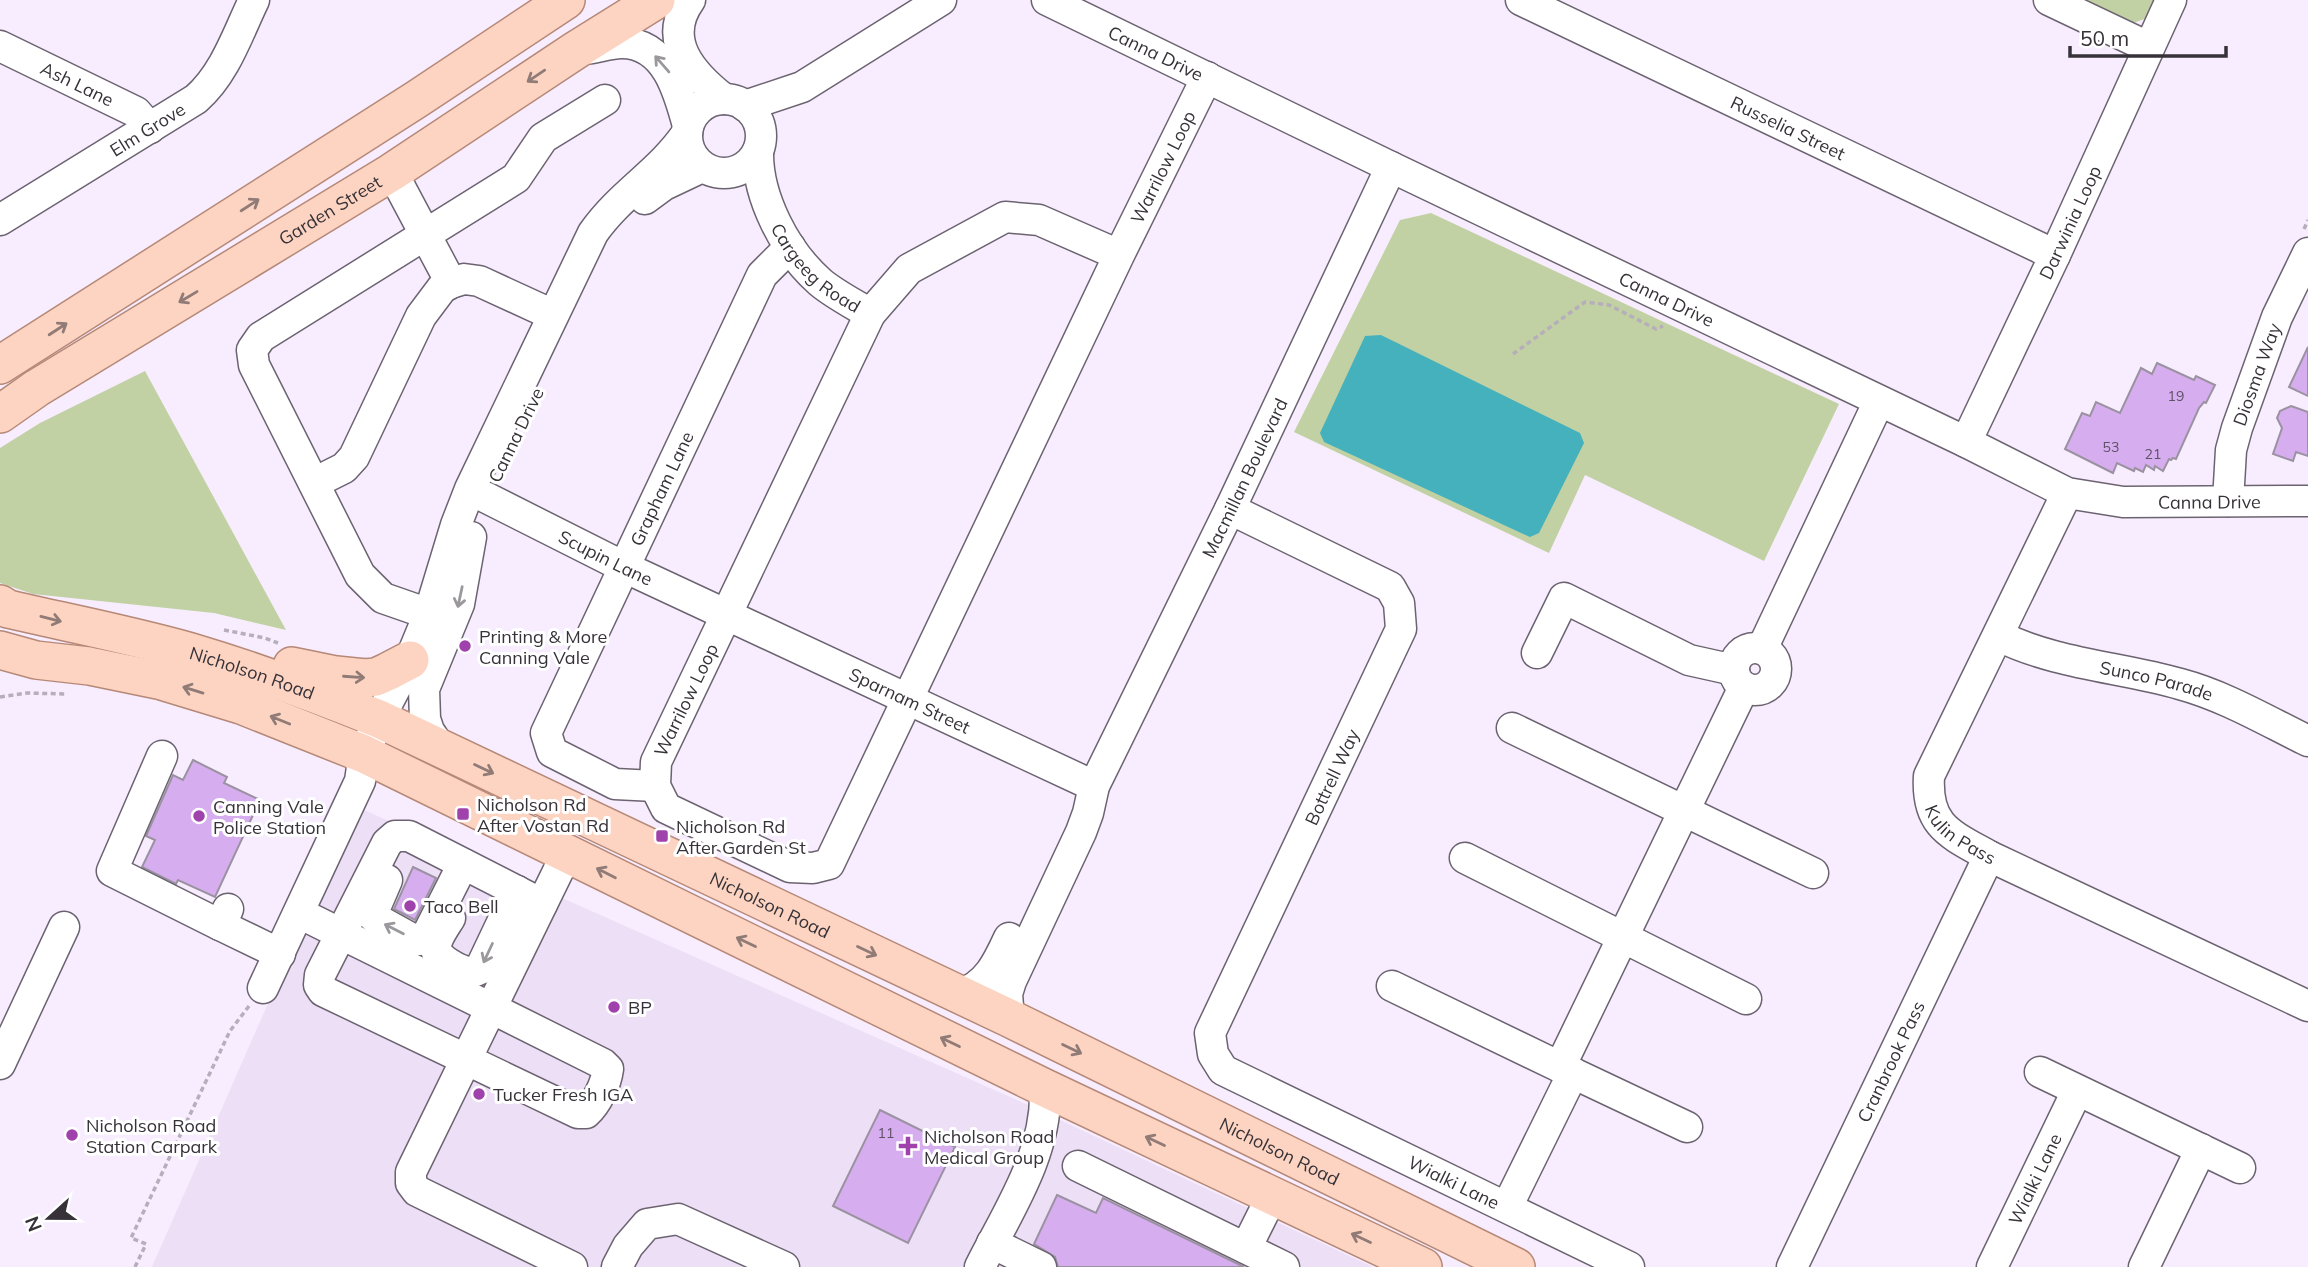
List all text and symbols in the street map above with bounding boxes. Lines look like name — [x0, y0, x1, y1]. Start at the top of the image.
scale bar — [2070, 14, 2226, 58]
street label: Canna Drive — [1104, 20, 1207, 86]
text: 50 m — [2080, 25, 2129, 51]
one-way arrow — [654, 55, 670, 73]
street label: Ash Lane — [37, 56, 118, 111]
one-way arrow — [527, 69, 547, 83]
street label: Russelia Street — [1727, 90, 1849, 165]
street label: Elm Grove — [105, 97, 189, 161]
street label: Warrilow Loop — [1125, 107, 1200, 227]
street label: Darwinia Loop — [2034, 162, 2106, 283]
street label: Garden Street — [274, 170, 385, 250]
one-way arrow — [240, 198, 260, 212]
street label: Cargeeg Road — [766, 219, 865, 317]
street label: Canna Drive — [1615, 266, 1718, 331]
one-way arrow — [179, 290, 199, 304]
street label: Diosma Way — [2227, 319, 2286, 429]
one-way arrow — [47, 321, 67, 335]
street label: Canna Drive — [483, 384, 549, 486]
house number: 19 — [2168, 387, 2184, 405]
street label: Macmillan Boulevard — [1196, 394, 1292, 562]
street label: Grapham Lane — [624, 427, 698, 550]
house number: 53 — [2103, 438, 2119, 456]
house number: 21 — [2145, 445, 2161, 463]
street label: Canna Drive — [2158, 490, 2261, 513]
street label: Scupin Lane — [555, 525, 656, 590]
one-way arrow — [452, 585, 465, 607]
one-way arrow — [39, 613, 62, 626]
place label: Printing & More Canning Vale — [479, 625, 607, 669]
marker: Printing & More Canning Vale — [457, 638, 473, 654]
street label: Warrilow Loop — [649, 640, 723, 760]
street label: Nicholson Road — [187, 641, 318, 704]
street label: Sunco Parade — [2098, 655, 2217, 706]
street label: Sparnam Street — [846, 662, 974, 738]
one-way arrow — [343, 670, 366, 683]
one-way arrow — [182, 683, 204, 696]
one-way arrow — [269, 713, 291, 726]
street label: Bottrell Way — [1300, 725, 1364, 829]
one-way arrow — [473, 763, 494, 776]
place label: Nicholson Rd After Vostan Rd — [477, 793, 609, 837]
place label: Canning Vale Police Station — [213, 795, 326, 839]
street label: Kulin Pass — [1920, 801, 2000, 869]
marker: Nicholson Rd After Vostan Rd — [455, 806, 471, 822]
marker: Canning Vale Police Station — [191, 808, 207, 824]
place label: Nicholson Rd After Garden St — [676, 815, 806, 859]
marker: Nicholson Rd After Garden St — [654, 828, 670, 844]
one-way arrow — [596, 865, 617, 879]
street label: Nicholson Road — [706, 866, 834, 943]
place label: Taco Bell — [424, 895, 499, 918]
marker: Taco Bell — [402, 898, 418, 914]
one-way arrow — [384, 922, 405, 935]
one-way arrow — [736, 935, 757, 948]
one-way arrow — [480, 942, 494, 963]
one-way arrow — [856, 944, 877, 958]
place label: BP — [628, 996, 652, 1019]
street label: Cranbrook Pass — [1852, 997, 1929, 1126]
marker: BP — [606, 999, 622, 1015]
one-way arrow — [940, 1035, 961, 1048]
one-way arrow — [1061, 1042, 1082, 1056]
place label: Tucker Fresh IGA — [493, 1083, 633, 1106]
marker: Tucker Fresh IGA — [471, 1086, 487, 1102]
street label: Nicholson Road — [1216, 1112, 1343, 1190]
place label: Nicholson Road Station Carpark — [86, 1114, 218, 1158]
house number: 11 — [878, 1124, 894, 1142]
place label: Nicholson Road Medical Group — [924, 1125, 1054, 1169]
marker: Nicholson Road Station Carpark — [64, 1127, 80, 1143]
street label: Wialki Lane — [2003, 1129, 2066, 1228]
one-way arrow — [1145, 1133, 1166, 1147]
marker: Nicholson Road Medical Group — [898, 1136, 918, 1156]
street label: Wialki Lane — [1404, 1150, 1503, 1214]
north arrow — [14, 1183, 84, 1253]
text: N — [19, 1213, 47, 1235]
one-way arrow — [1351, 1231, 1372, 1244]

